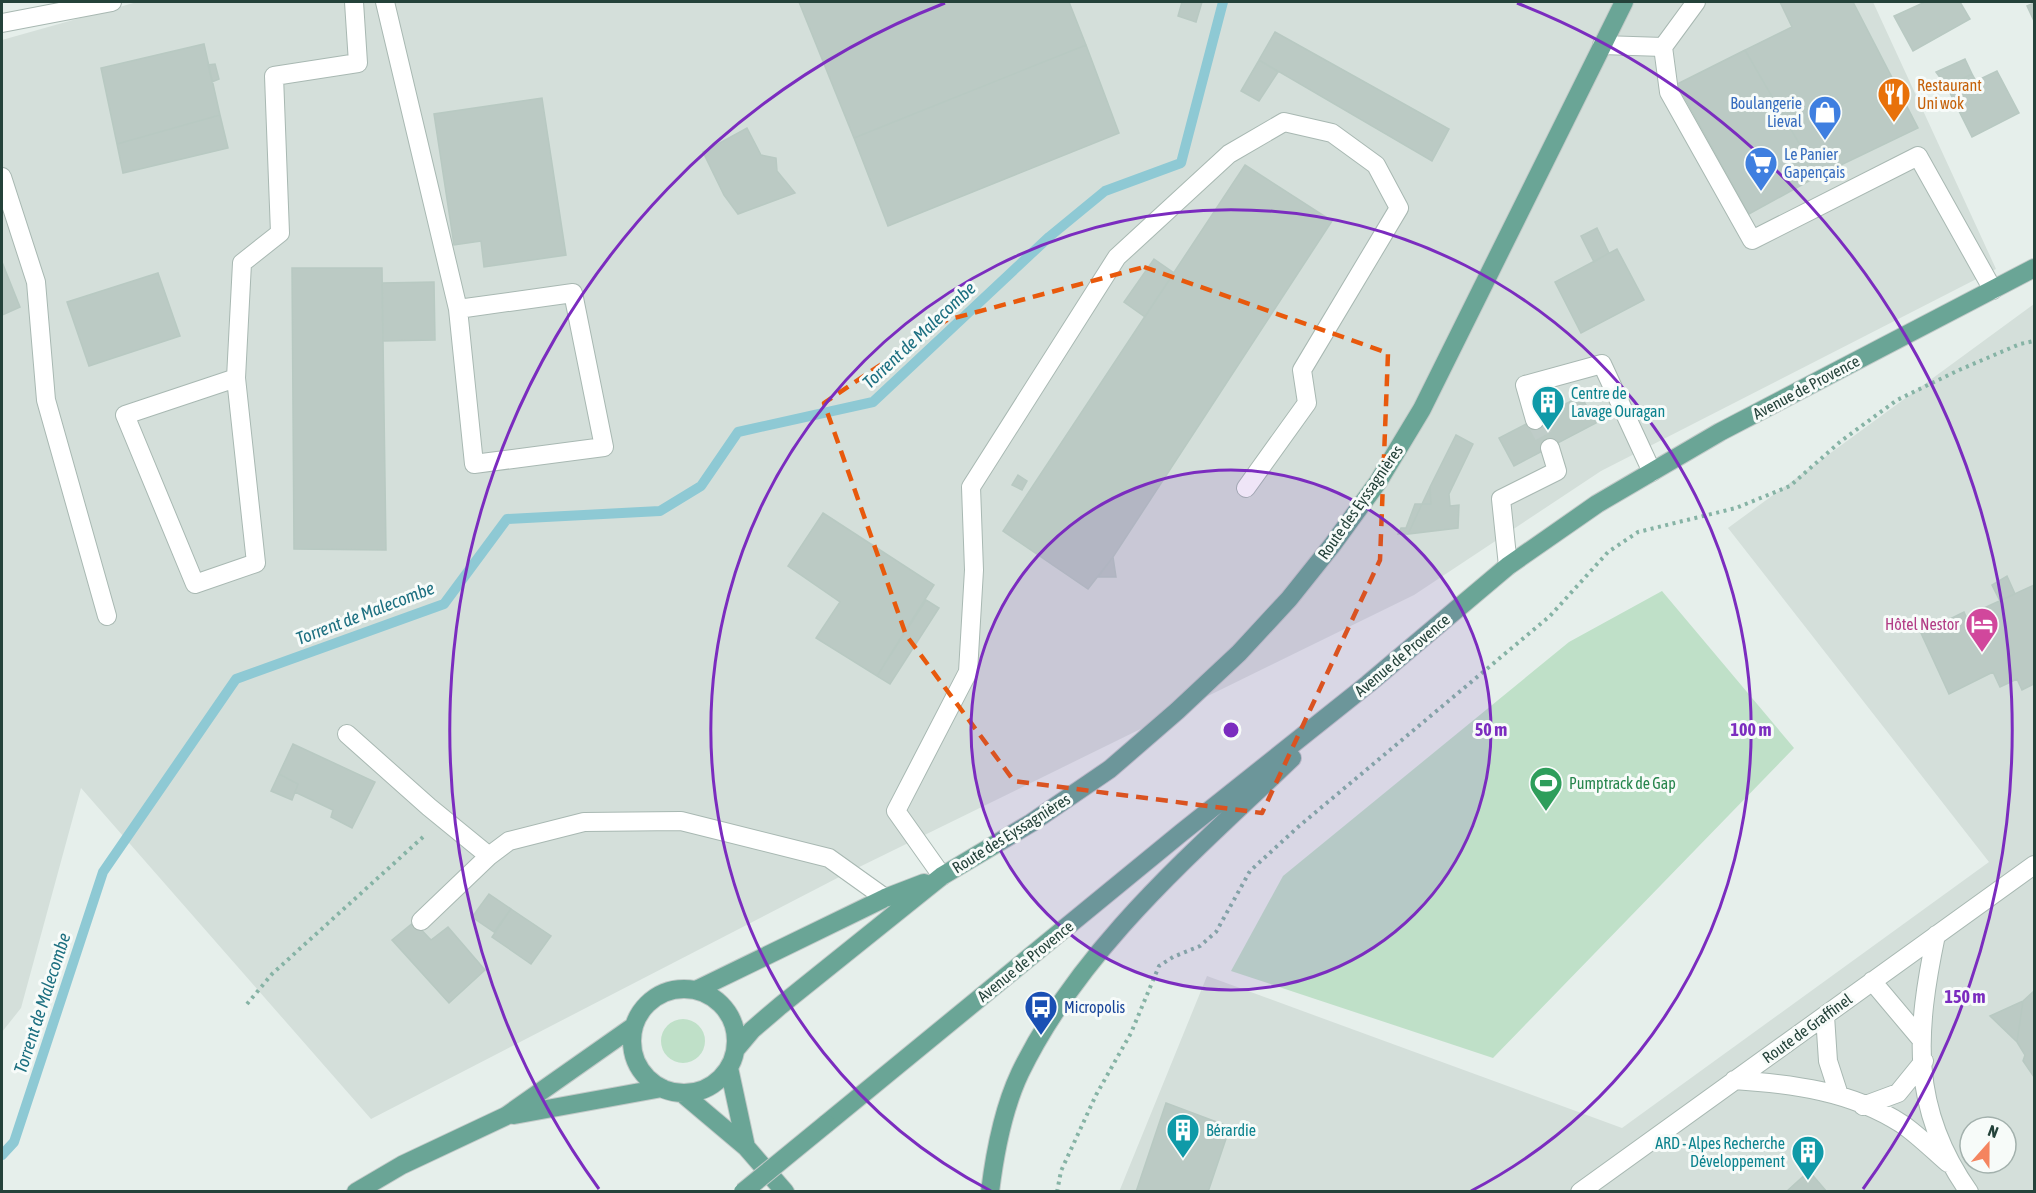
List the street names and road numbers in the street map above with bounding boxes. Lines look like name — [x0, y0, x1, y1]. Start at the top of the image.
street label: Avenue de Provence — [1750, 351, 1862, 423]
street label: Route des Eyssagnières — [1314, 441, 1407, 563]
street label: Avenue de Provence — [1351, 610, 1453, 700]
street label: Route des Eyssagnières — [949, 789, 1074, 877]
street label: Avenue de Provence — [973, 917, 1077, 1005]
street label: Route de Graffinel — [1759, 989, 1856, 1066]

